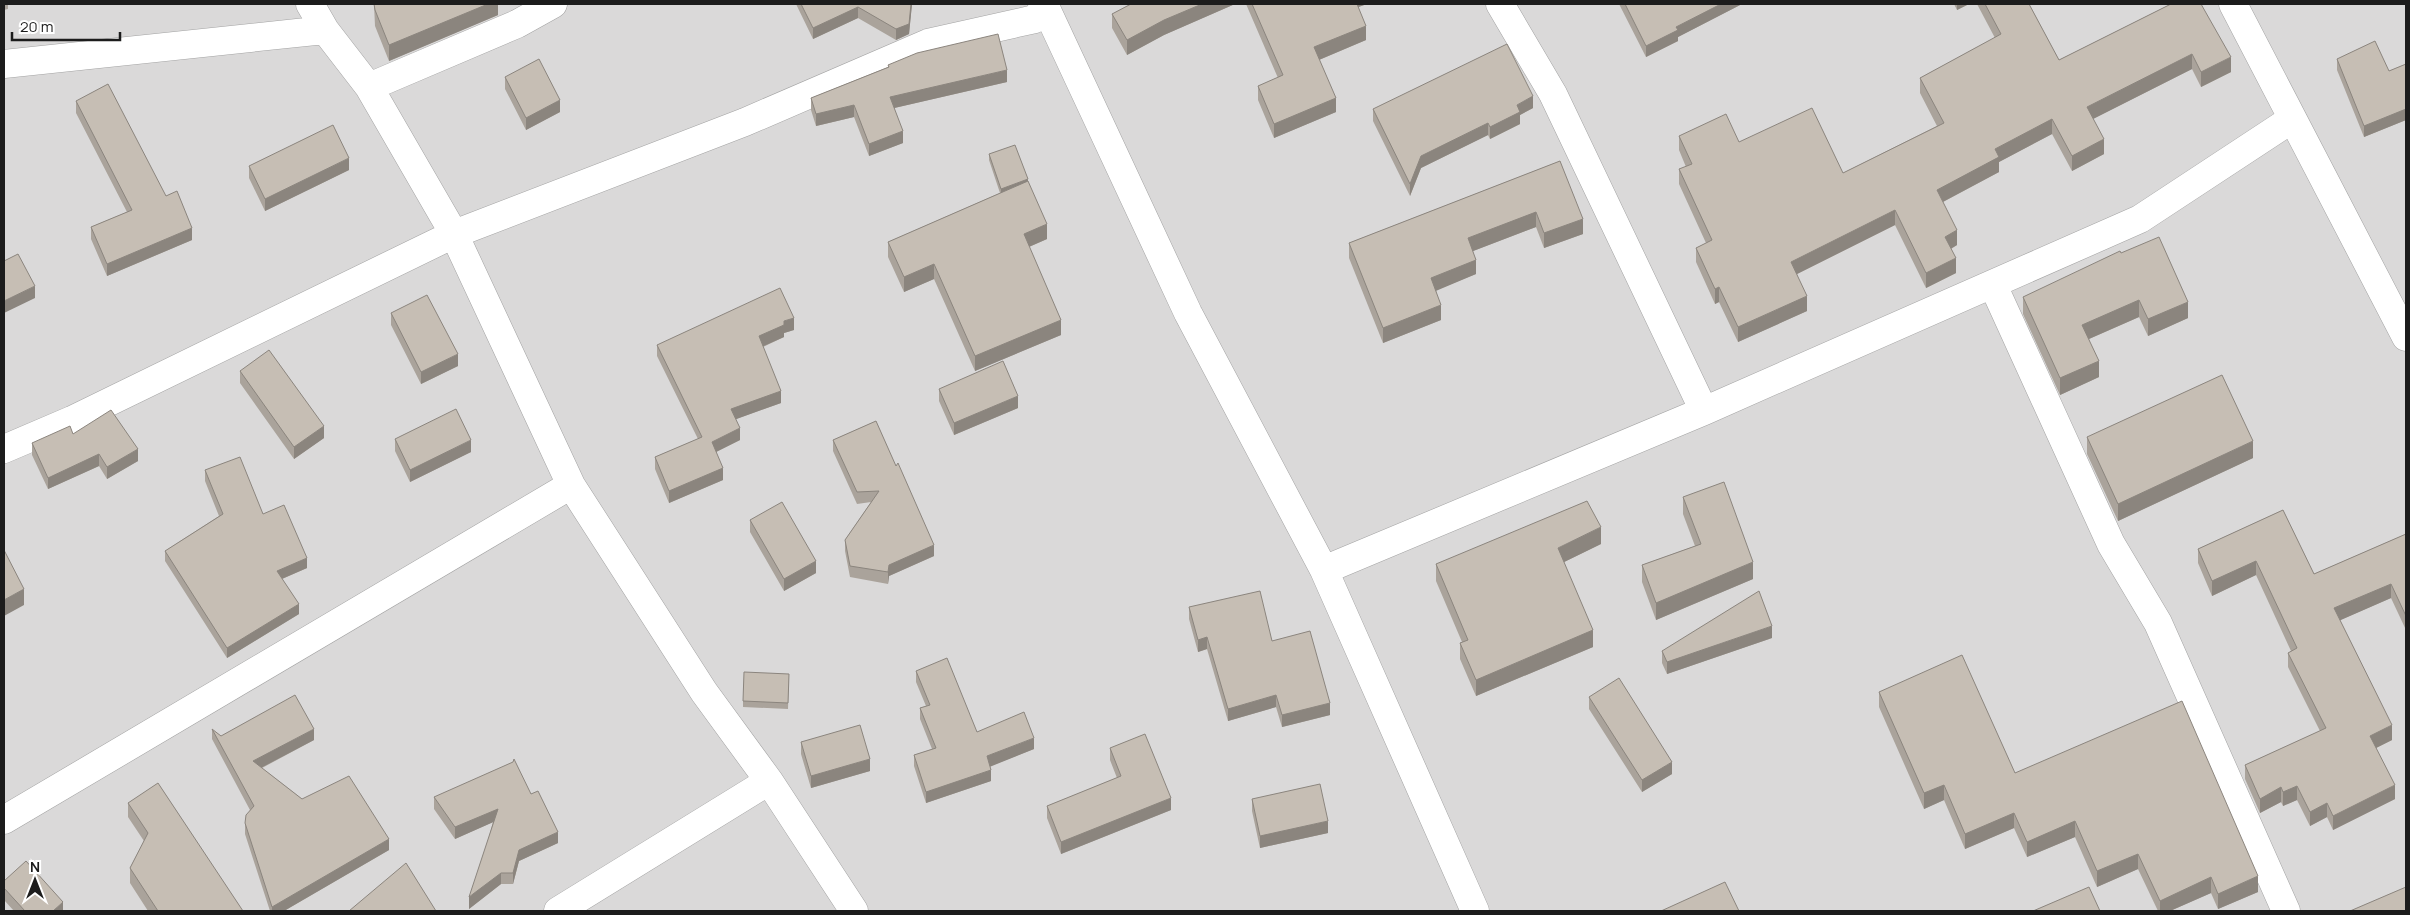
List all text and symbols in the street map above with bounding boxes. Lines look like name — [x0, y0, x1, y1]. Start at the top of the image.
scale bar — [12, 10, 120, 42]
text: 20 m — [20, 16, 53, 37]
north arrow — [10, 855, 60, 905]
text: N — [30, 857, 40, 876]

